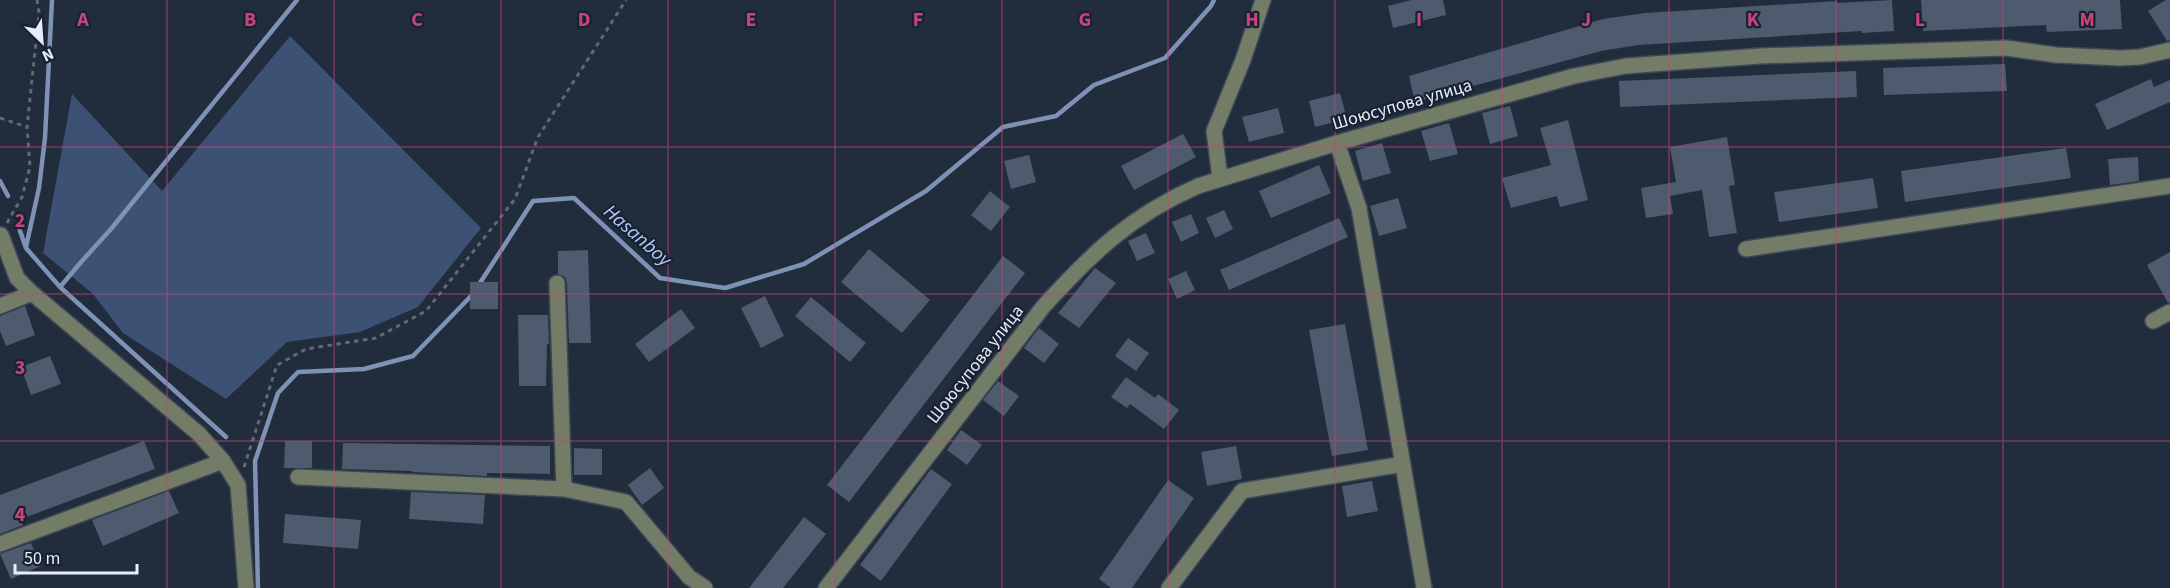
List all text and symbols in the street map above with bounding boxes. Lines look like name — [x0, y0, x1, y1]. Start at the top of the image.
text: A — [76, 6, 89, 34]
text: B — [244, 6, 256, 34]
text: C — [411, 6, 423, 34]
text: D — [578, 6, 590, 34]
text: E — [746, 6, 756, 34]
text: F — [913, 6, 923, 34]
text: G — [1079, 6, 1091, 34]
text: H — [1245, 6, 1259, 34]
text: I — [1416, 6, 1422, 34]
text: J — [1581, 6, 1591, 34]
text: K — [1747, 6, 1760, 34]
text: L — [1915, 6, 1925, 34]
text: M — [2079, 6, 2095, 34]
north arrow — [12, 12, 72, 72]
text: N — [38, 42, 57, 67]
street label: Шоюсупова улица — [1329, 73, 1475, 136]
water label: Hasanboy — [597, 198, 678, 274]
text: 2 — [15, 207, 25, 235]
street label: Шоюсупова улица — [921, 300, 1030, 429]
text: 3 — [15, 354, 25, 382]
text: 4 — [15, 501, 26, 529]
scale bar — [15, 537, 136, 575]
text: 50 m — [24, 546, 60, 571]

